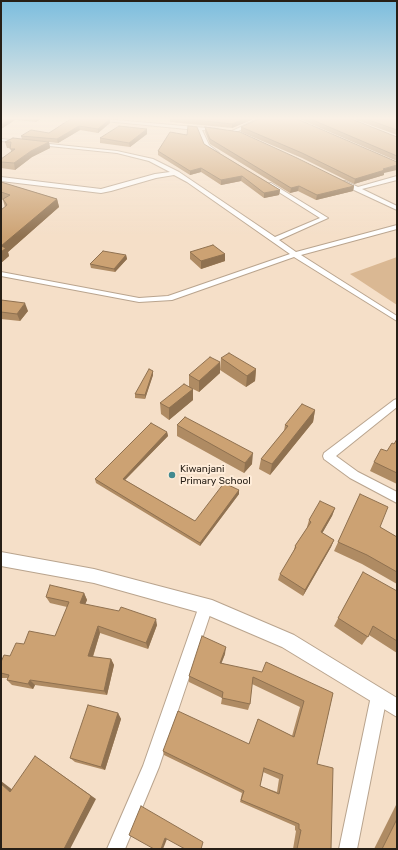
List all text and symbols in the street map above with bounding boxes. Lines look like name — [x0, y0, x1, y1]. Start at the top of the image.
place label: Kiwanjani Primary School — [180, 463, 251, 486]
marker: Kiwanjani Primary School — [167, 470, 177, 480]

